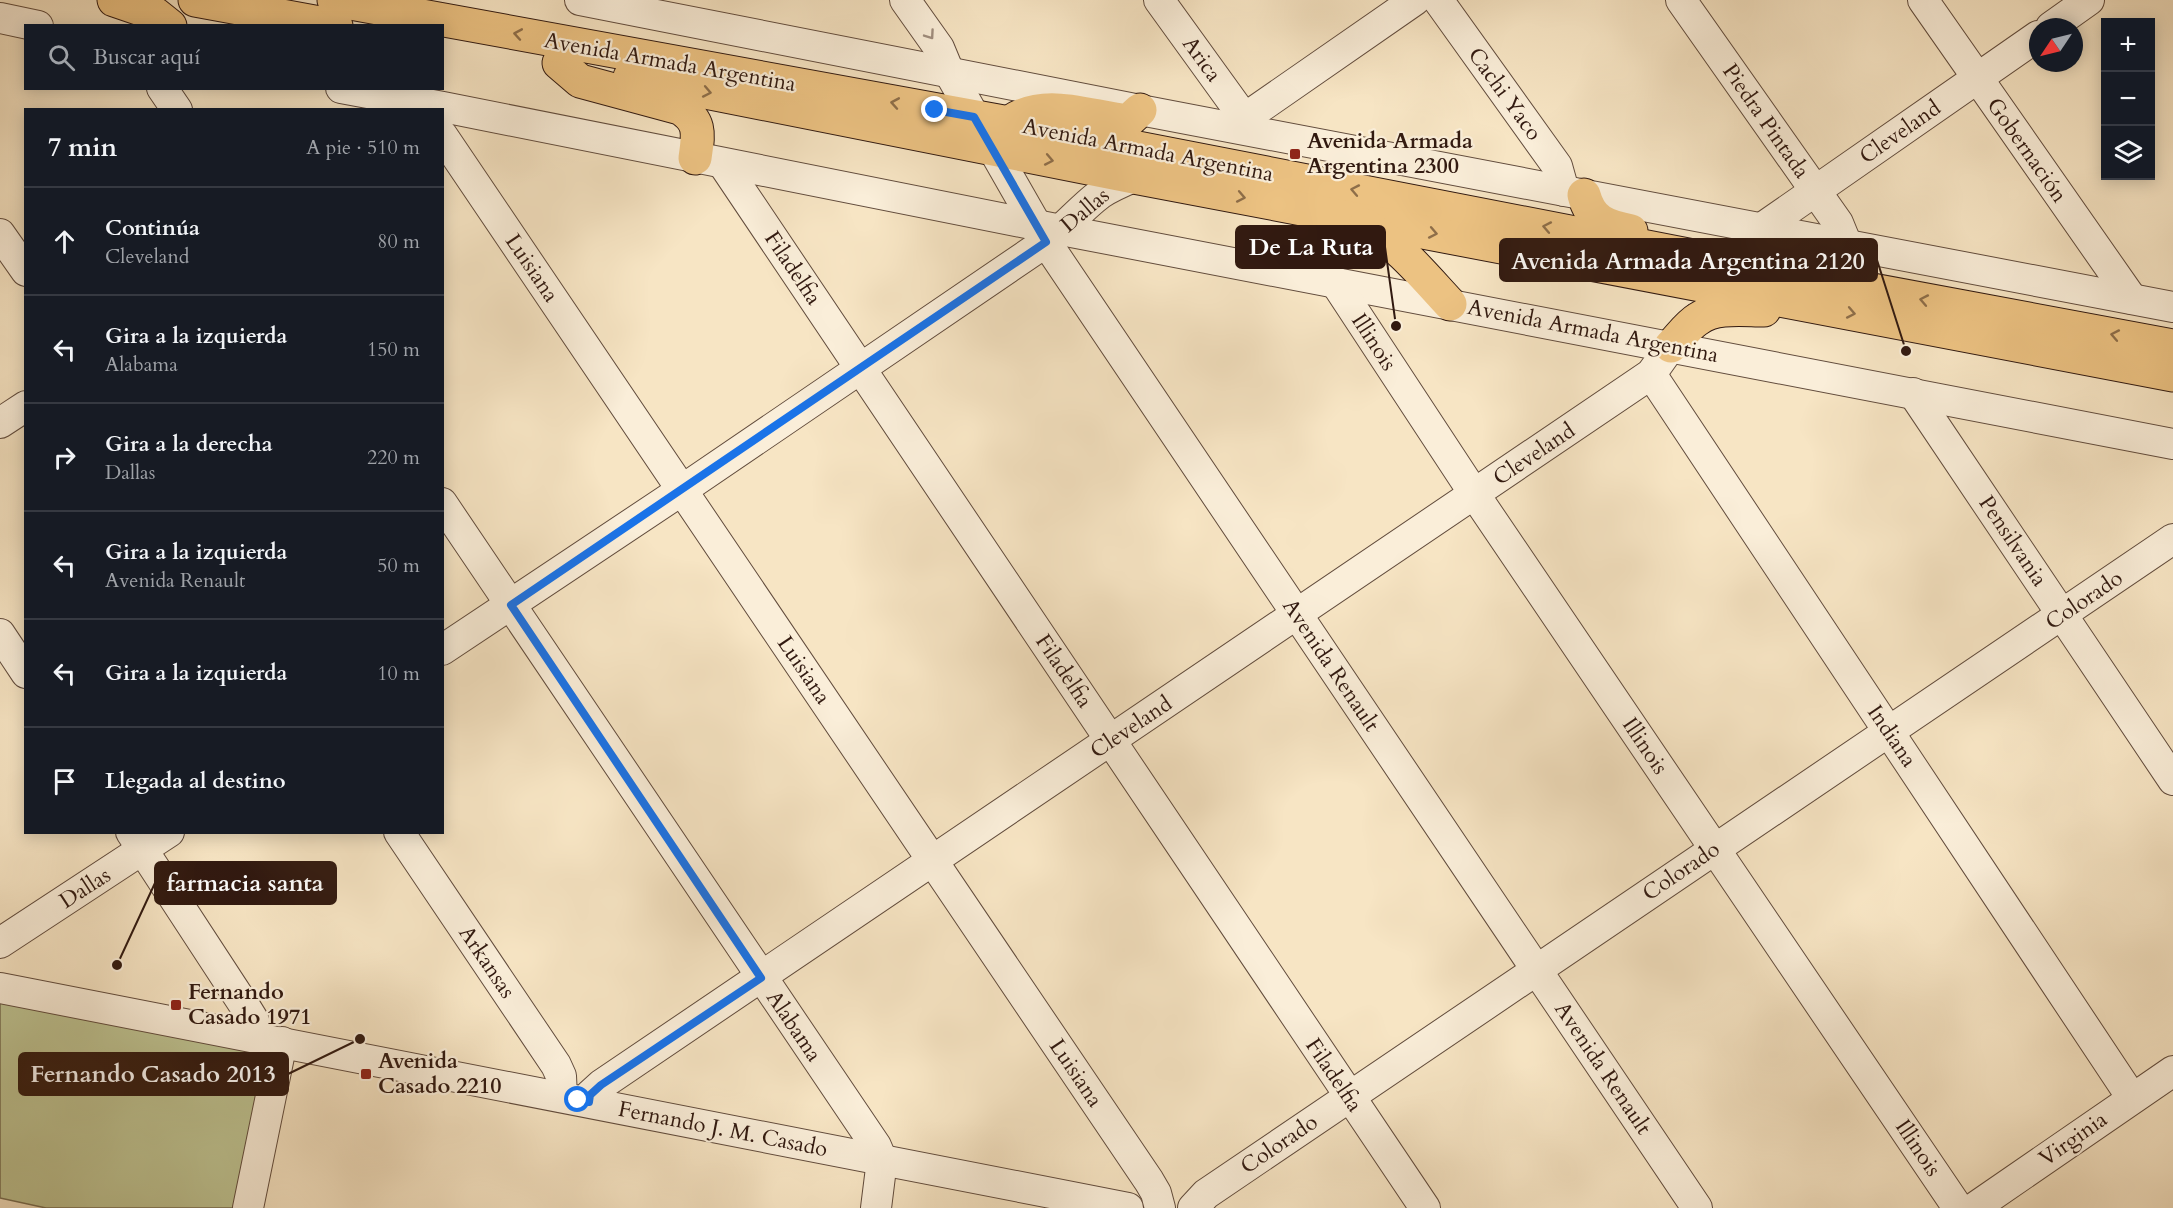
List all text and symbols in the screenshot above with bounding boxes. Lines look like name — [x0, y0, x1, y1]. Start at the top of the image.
north arrow — [2029, 18, 2083, 72]
map controls — [2101, 18, 2155, 180]
button: + — [2101, 18, 2155, 72]
search box — [24, 24, 444, 90]
street label: Avenida Armada Argentina — [542, 25, 799, 99]
one-way arrow — [513, 28, 523, 41]
one-way arrow — [923, 28, 934, 39]
street label: Arica — [1175, 30, 1229, 88]
icon: search — [45, 41, 78, 74]
street label: Cachi Yaco — [1461, 41, 1549, 147]
text: Buscar aquí — [93, 42, 200, 72]
street label: Piedra Pintada — [1715, 58, 1817, 185]
button: − — [2101, 72, 2155, 126]
one-way arrow — [701, 85, 711, 98]
street label: Gobernación — [1980, 92, 2074, 209]
street label: Cleveland — [1853, 93, 1947, 171]
route end — [921, 96, 947, 122]
one-way arrow — [891, 97, 901, 110]
street label: Avenida Armada Argentina — [1020, 111, 1277, 189]
place label: Avenida Armada Argentina 2300 — [1307, 126, 1473, 181]
button: layers — [2101, 126, 2155, 180]
text: 7 min — [48, 130, 117, 165]
text: A pie · 510 m — [306, 134, 420, 161]
marker: Avenida Armada Argentina 2300 — [1288, 147, 1302, 161]
one-way arrow — [1044, 153, 1054, 166]
street label: Dallas — [1054, 181, 1116, 239]
one-way arrow — [1351, 184, 1361, 197]
one-way arrow — [1236, 190, 1246, 203]
text: Continúa — [105, 213, 200, 243]
one-way arrow — [1542, 221, 1552, 234]
icon: ahead — [48, 225, 81, 258]
street label: Filadelfia — [757, 225, 829, 311]
callout: De La Ruta — [1236, 226, 1385, 268]
one-way arrow — [1427, 226, 1437, 239]
text: 80 m — [377, 228, 420, 255]
street label: Luisiana — [498, 228, 566, 309]
text: De La Ruta — [1249, 231, 1373, 264]
callout: Avenida Armada Argentina 2120 — [1500, 239, 1877, 281]
text: Cleveland — [105, 243, 189, 270]
text: Avenida Armada Argentina 2120 — [1511, 245, 1865, 278]
street label: Avenida Armada Argentina — [1465, 292, 1722, 370]
one-way arrow — [1919, 294, 1929, 306]
one-way arrow — [1846, 306, 1856, 319]
street label: Illinois — [1344, 307, 1404, 377]
text: Gira a la izquierda — [105, 321, 288, 351]
one-way arrow — [2111, 329, 2121, 342]
icon: left — [48, 333, 81, 366]
text: 150 m — [367, 336, 420, 363]
text: Alabama — [105, 351, 178, 378]
street label: Cleveland — [1487, 415, 1581, 492]
text: Gira a la derecha — [105, 429, 273, 459]
icon: right — [48, 441, 81, 474]
text: 220 m — [367, 444, 420, 471]
text: Dallas — [105, 459, 155, 486]
street label: Pensilvania — [1972, 490, 2055, 593]
text: Gira a la izquierda — [105, 537, 288, 567]
icon: left — [48, 549, 81, 582]
text: 50 m — [377, 552, 420, 579]
street label: Colorado — [2039, 563, 2129, 637]
text: Avenida Renault — [105, 567, 245, 594]
street label: Avenida Renault — [1275, 593, 1387, 737]
street label: Filadelfia — [1028, 628, 1100, 714]
street label: Luisiana — [770, 630, 838, 711]
icon: left — [48, 657, 81, 690]
text: Gira a la izquierda — [105, 658, 288, 688]
text: 10 m — [377, 660, 420, 687]
street label: Cleveland — [1084, 688, 1178, 765]
street label: Indiana — [1860, 699, 1924, 774]
street label: Illinois — [1615, 712, 1675, 780]
icon: arrive — [48, 765, 81, 798]
text: Llegada al destino — [105, 766, 286, 796]
street label: Colorado — [1636, 834, 1726, 908]
street label: Dallas — [54, 860, 116, 916]
callout: farmacia santa — [155, 862, 336, 904]
text: farmacia santa — [166, 867, 324, 900]
street label: Arkansas — [452, 920, 522, 1004]
place label: Fernando Casado 1971 — [188, 977, 311, 1032]
street label: Alabama — [759, 984, 829, 1068]
street label: Avenida Renault — [1547, 996, 1659, 1140]
marker: Fernando Casado 1971 — [169, 998, 183, 1012]
street label: Filadelfia — [1298, 1032, 1370, 1118]
street label: Luisiana — [1042, 1033, 1110, 1114]
place label: Avenida Casado 2210 — [378, 1046, 501, 1101]
callout: Fernando Casado 2013 — [19, 1053, 288, 1095]
text: Fernando Casado 2013 — [30, 1058, 276, 1091]
marker: Avenida Casado 2210 — [359, 1067, 373, 1081]
route start — [564, 1086, 590, 1112]
street label: Fernando J. M. Casado — [616, 1094, 830, 1164]
street label: Virginia — [2033, 1104, 2114, 1173]
street label: Colorado — [1234, 1107, 1324, 1181]
street label: Illinois — [1888, 1114, 1948, 1182]

